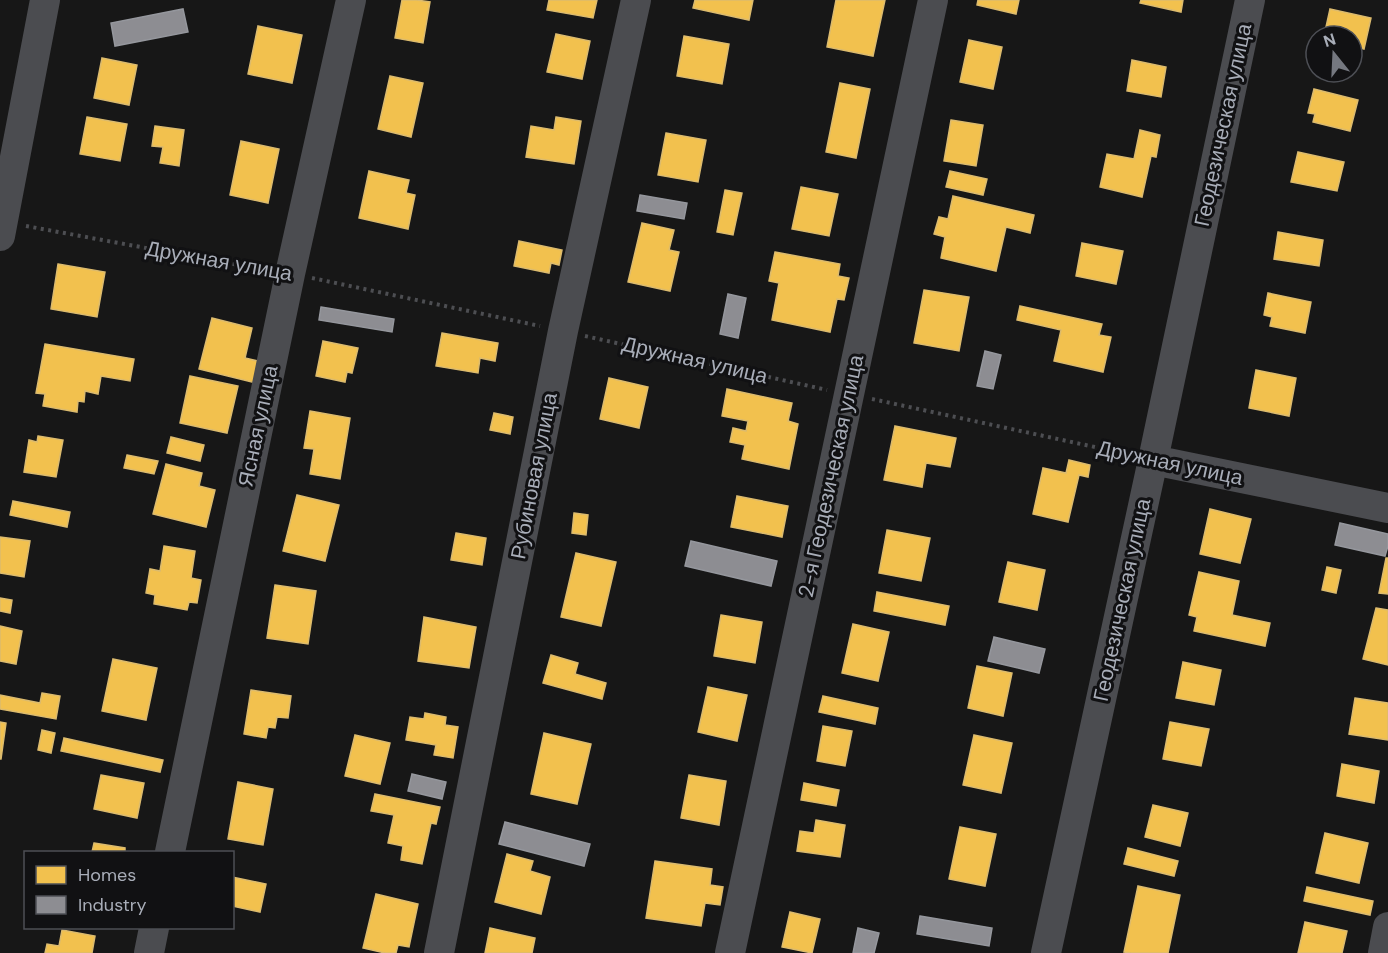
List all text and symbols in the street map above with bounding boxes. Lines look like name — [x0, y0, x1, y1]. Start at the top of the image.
street label: Геодезическая улица — [1188, 21, 1258, 229]
north arrow — [1304, 24, 1364, 84]
text: N — [1321, 28, 1338, 52]
street label: Дружная улица — [143, 234, 295, 288]
street label: Дружная улица — [620, 330, 771, 390]
street label: 2-я Геодезическая улица — [792, 352, 870, 600]
street label: Ясная улица — [231, 362, 285, 489]
street label: Рубиновая улица — [504, 390, 564, 562]
street label: Дружная улица — [1094, 434, 1246, 492]
street label: Геодезическая улица — [1087, 496, 1157, 704]
legend — [24, 851, 234, 929]
text: Homes — [78, 863, 136, 887]
text: Industry — [78, 893, 147, 917]

